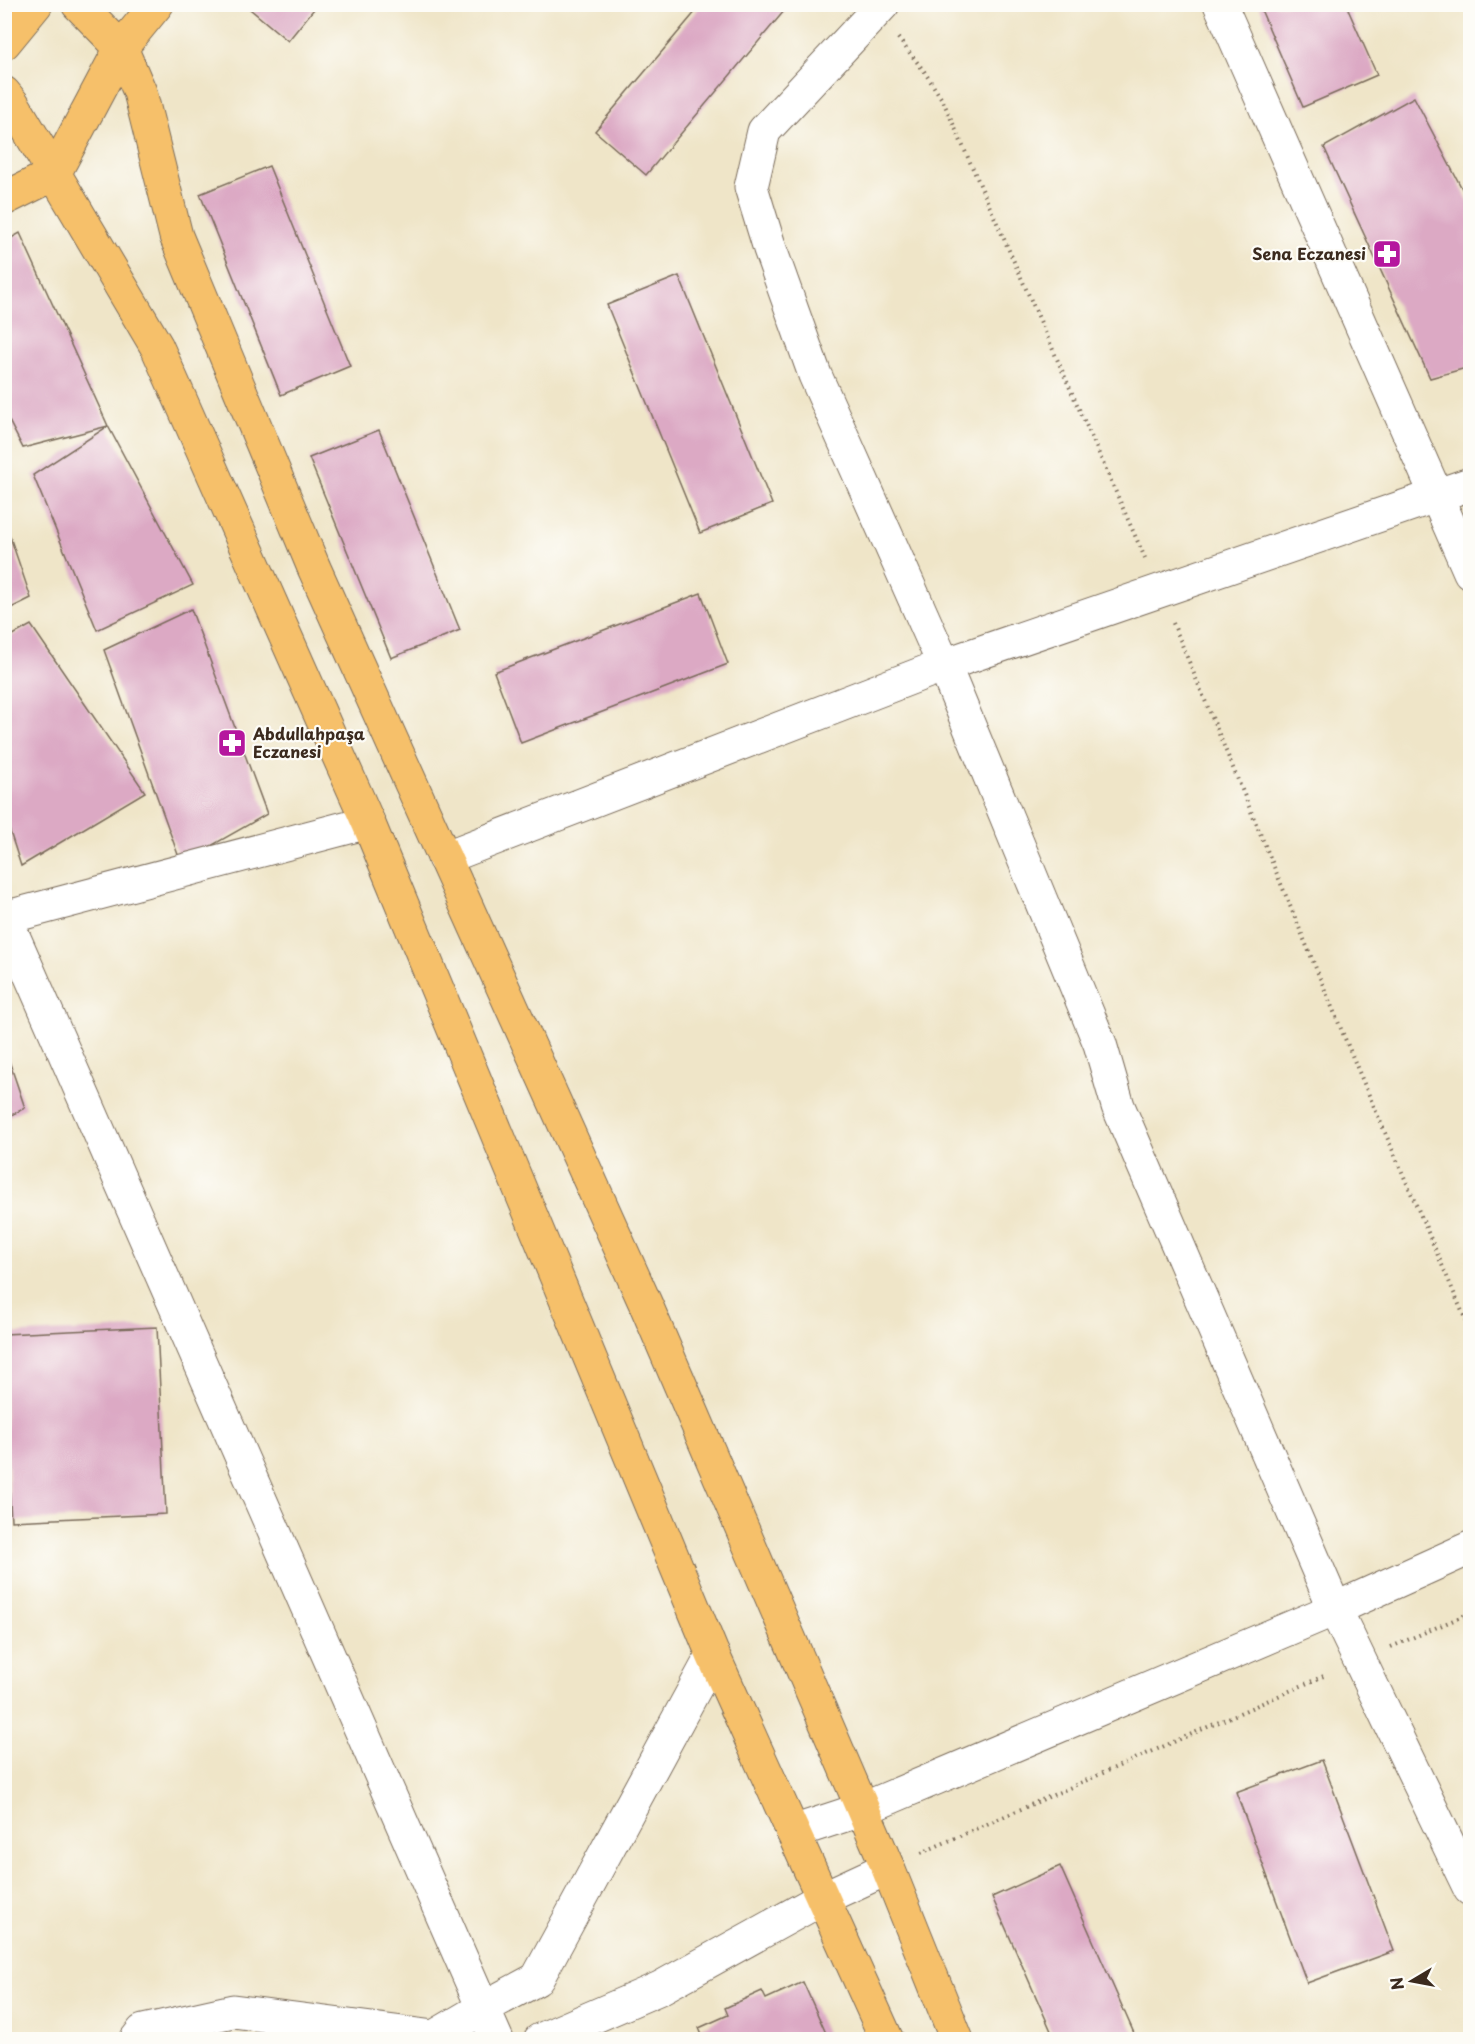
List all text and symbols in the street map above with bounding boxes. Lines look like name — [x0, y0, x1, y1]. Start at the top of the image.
pharmacy icon: Sena Eczanesi — [1371, 238, 1403, 270]
place label: Sena Eczanesi — [1252, 241, 1366, 265]
place label: Abdullahpaşa Eczanesi — [252, 721, 365, 763]
pharmacy icon: Abdullahpaşa Eczanesi — [216, 727, 248, 759]
north arrow — [1382, 1951, 1442, 2011]
text: N — [1383, 1975, 1409, 1992]

